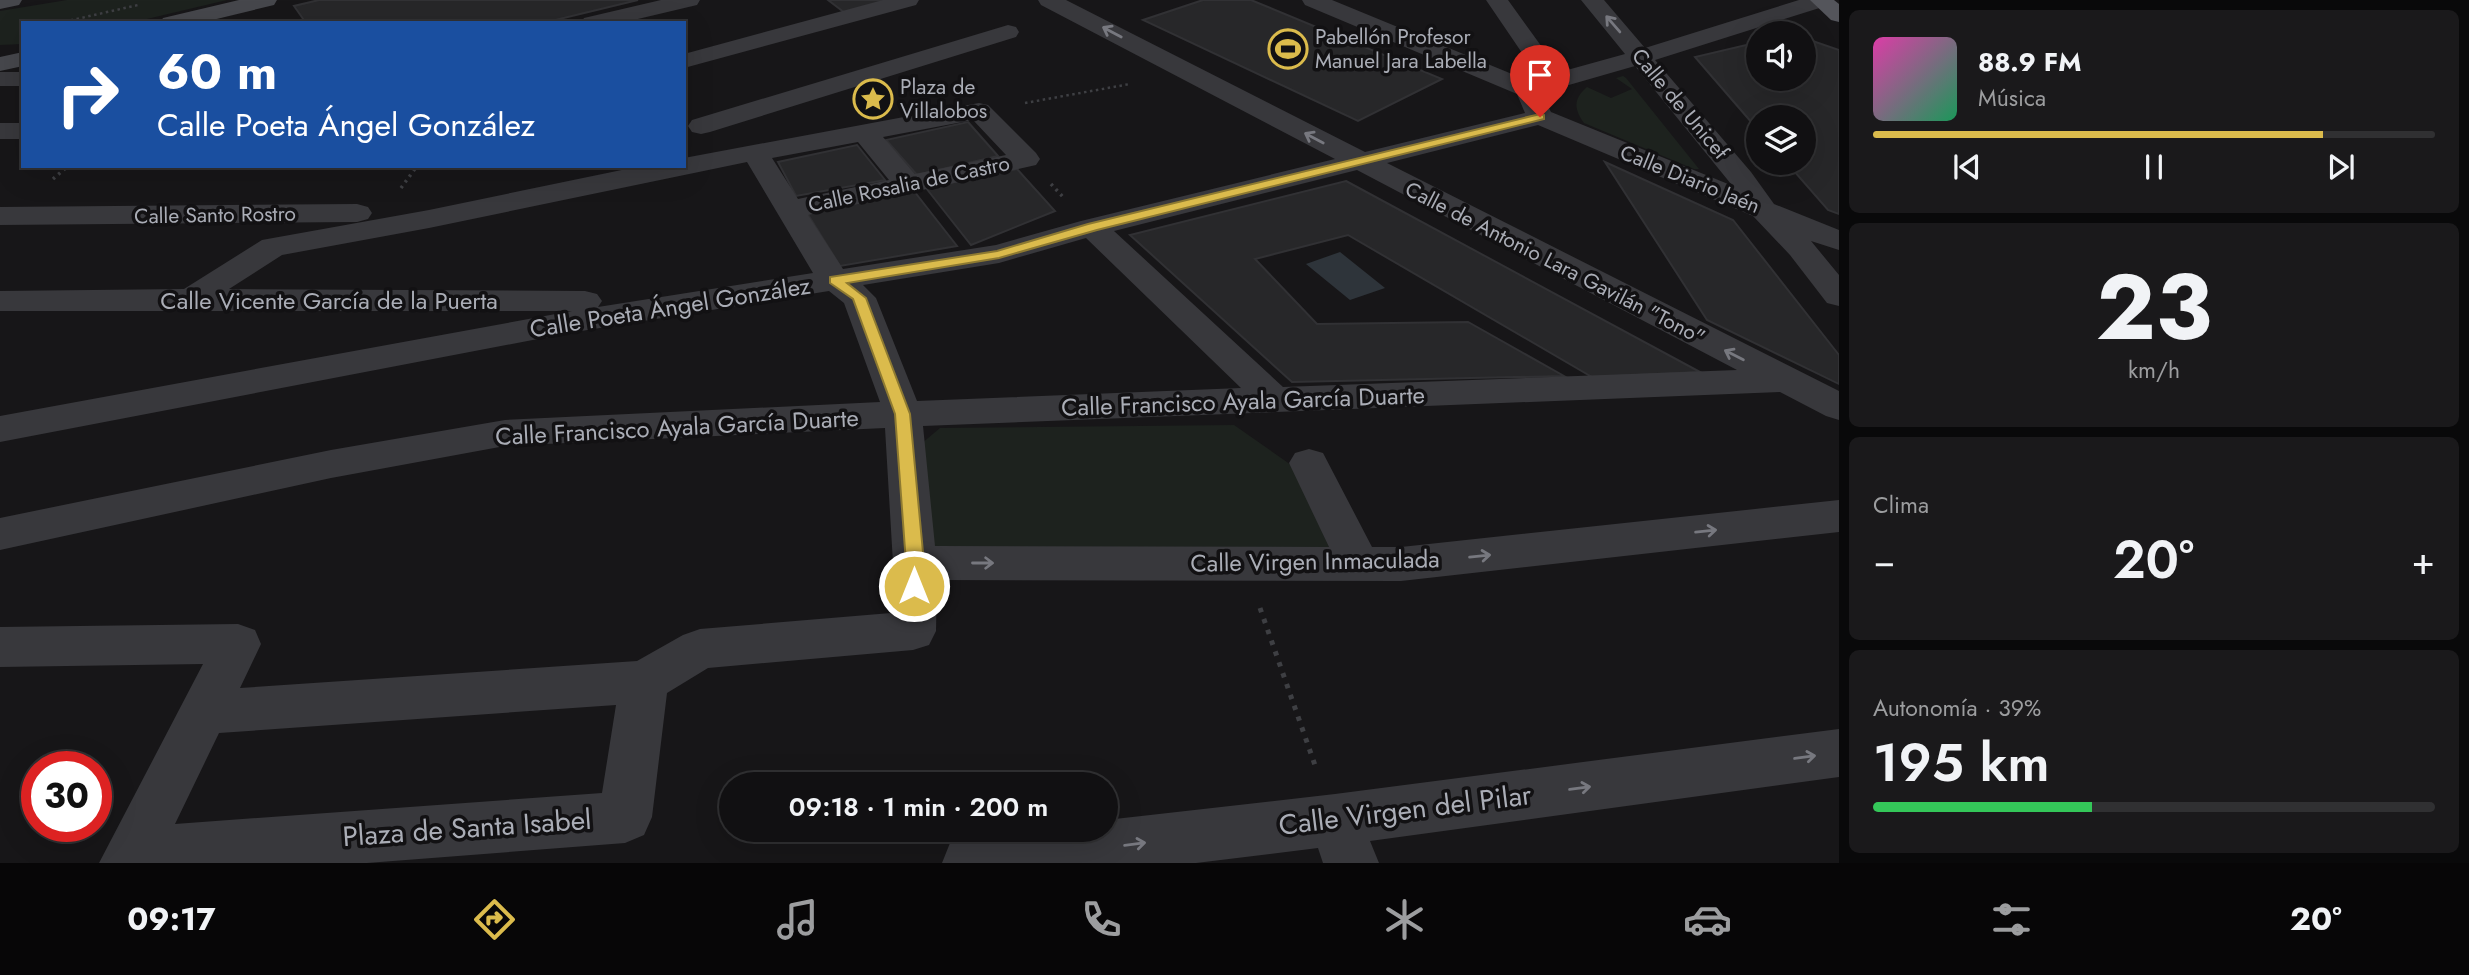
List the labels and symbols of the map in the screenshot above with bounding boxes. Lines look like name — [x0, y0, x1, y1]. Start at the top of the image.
one-way arrow — [1605, 15, 1621, 33]
place label: Pabellón Profesor Manuel Jara Labella — [1315, 22, 1487, 76]
one-way arrow — [1103, 25, 1123, 39]
sports icon: Pabellón Profesor Manuel Jara Labella — [1267, 28, 1309, 70]
street label: Calle de Unicef — [1625, 42, 1736, 167]
pin — [1510, 45, 1570, 117]
place label: Plaza de Villalobos — [900, 72, 987, 126]
place icon: Plaza de Villalobos — [852, 78, 894, 120]
one-way arrow — [1304, 131, 1325, 145]
street label: Calle Diario Jaén — [1616, 137, 1764, 221]
street label: Calle Rosalia de Castro — [806, 148, 1012, 220]
street label: Calle de Antonio Lara Gavilán "Tono" — [1400, 174, 1710, 352]
street label: Calle Santo Rostro — [134, 199, 296, 231]
street label: Calle Poeta Ángel González — [527, 268, 813, 346]
street label: Calle Vicente García de la Puerta — [160, 283, 498, 318]
one-way arrow — [1724, 347, 1745, 361]
street label: Calle Francisco Ayala García Duarte — [1061, 377, 1425, 425]
street label: Calle Francisco Ayala García Duarte — [494, 400, 860, 454]
one-way arrow — [1694, 524, 1717, 537]
street label: Calle Virgen Inmaculada — [1190, 541, 1440, 581]
position arrow — [877, 549, 951, 623]
one-way arrow — [1468, 549, 1490, 562]
one-way arrow — [971, 556, 994, 570]
speed limit sign: 30 — [21, 751, 112, 842]
one-way arrow — [1793, 751, 1816, 764]
street label: Calle Virgen del Pilar — [1276, 774, 1534, 846]
one-way arrow — [1568, 781, 1591, 794]
street label: Plaza de Santa Isabel — [341, 799, 593, 857]
one-way arrow — [1124, 837, 1146, 850]

